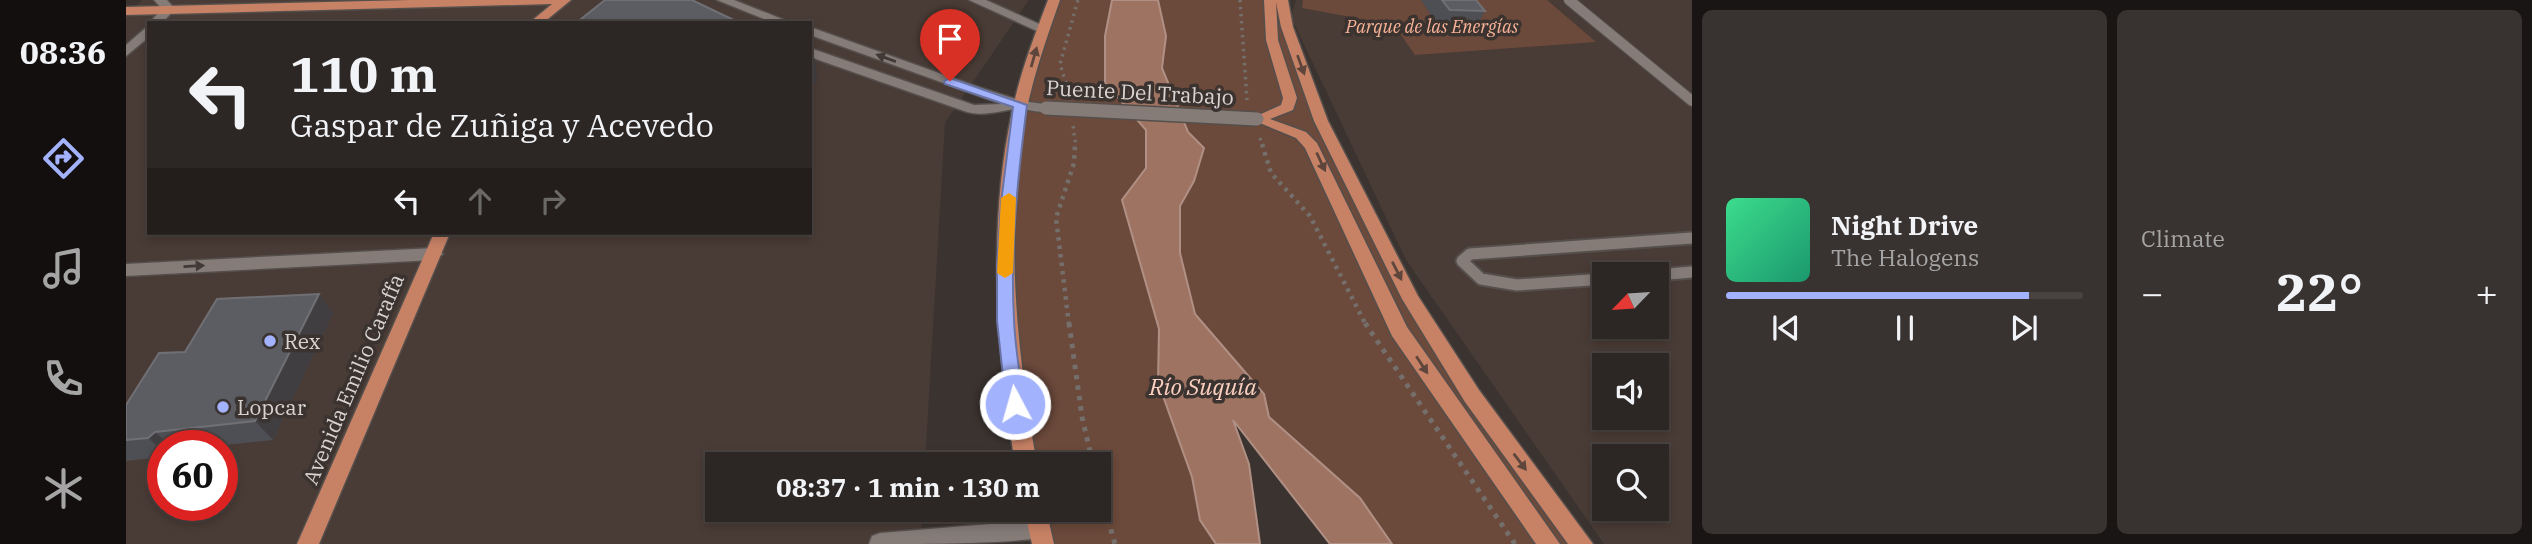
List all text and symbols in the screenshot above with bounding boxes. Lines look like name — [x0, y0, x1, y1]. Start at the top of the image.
pin — [920, 9, 980, 81]
park label: Parque de las Energías — [1345, 15, 1519, 38]
icon: arrive — [931, 20, 969, 58]
text: 08:36 — [20, 31, 106, 73]
text: 110 m — [290, 42, 437, 105]
one-way arrow — [1029, 46, 1039, 67]
icon: left — [175, 49, 266, 140]
one-way arrow — [875, 53, 896, 64]
one-way arrow — [1296, 55, 1307, 76]
street label: Puente Del Trabajo — [1045, 73, 1235, 111]
text: Gaspar de Zuñiga y Acevedo — [290, 104, 714, 146]
icon: directions — [39, 134, 88, 183]
one-way arrow — [1315, 152, 1326, 172]
icon: left — [388, 182, 426, 220]
icon: ahead — [461, 182, 499, 220]
icon: right — [534, 182, 572, 220]
text: Night Drive — [1831, 208, 1978, 242]
text: Climate — [2141, 223, 2225, 253]
text: The Halogens — [1831, 242, 1979, 272]
icon: music — [39, 244, 88, 293]
text: 22° — [2276, 258, 2363, 325]
one-way arrow — [183, 261, 205, 272]
one-way arrow — [1391, 261, 1402, 281]
north arrow — [1592, 262, 1670, 340]
map controls — [1592, 262, 1669, 521]
text: − — [2141, 268, 2164, 317]
text: + — [2475, 268, 2498, 317]
street label: Avenida Emilio Caraffa — [296, 269, 410, 489]
icon: previous — [1767, 309, 1805, 347]
icon: pause — [1886, 309, 1924, 347]
icon: next — [2005, 309, 2043, 347]
place label: Rex — [284, 327, 321, 355]
marker: Rex — [262, 333, 278, 349]
button: sound — [1592, 353, 1669, 430]
icon: phone — [39, 354, 88, 403]
one-way arrow — [1415, 356, 1428, 375]
position arrow — [978, 367, 1052, 441]
water label: Río Suquía — [1148, 371, 1257, 401]
place label: Lopcar — [237, 393, 307, 421]
marker: Lopcar — [215, 399, 231, 415]
speed limit sign: 60 — [147, 430, 238, 521]
button: search — [1592, 444, 1669, 521]
one-way arrow — [1513, 453, 1527, 471]
icon: climate — [39, 464, 88, 513]
text: 08:37 · 1 min · 130 m — [776, 470, 1040, 504]

